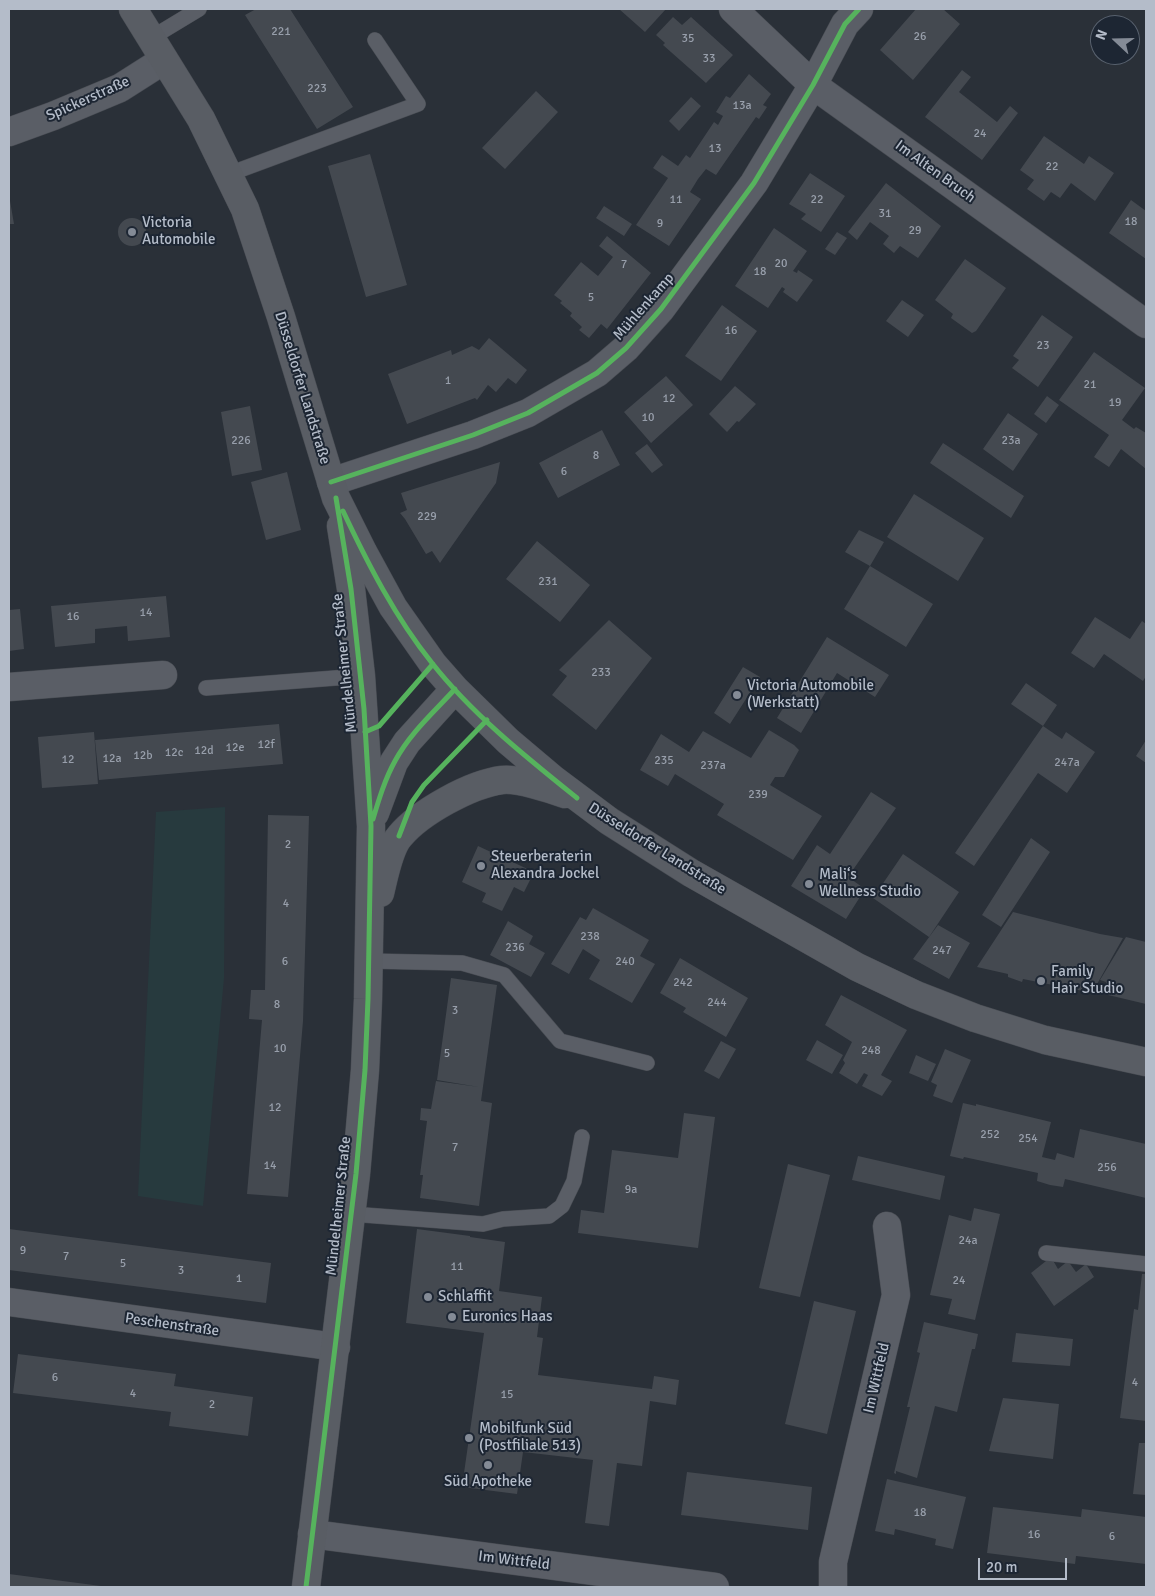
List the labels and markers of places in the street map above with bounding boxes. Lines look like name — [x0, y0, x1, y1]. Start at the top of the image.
place label: Victoria Automobile — [142, 214, 216, 249]
marker: Victoria Automobile — [126, 226, 138, 238]
place label: Victoria Automobile (Werkstatt) — [747, 677, 874, 712]
marker: Victoria Automobile (Werkstatt) — [731, 689, 743, 701]
place label: Steuerberaterin Alexandra Jockel — [491, 848, 599, 883]
marker: Steuerberaterin Alexandra Jockel — [475, 860, 487, 872]
place label: Mali‘s Wellness Studio — [819, 866, 921, 901]
marker: Mali‘s Wellness Studio — [803, 878, 815, 890]
place label: Family Hair Studio — [1051, 963, 1123, 998]
marker: Family Hair Studio — [1035, 975, 1047, 987]
place label: Schlaffit — [438, 1288, 492, 1306]
marker: Schlaffit — [422, 1291, 434, 1303]
place label: Euronics Haas — [462, 1308, 553, 1326]
marker: Euronics Haas — [446, 1311, 458, 1323]
place label: Mobilfunk Süd (Postfiliale 513) — [479, 1420, 581, 1455]
marker: Mobilfunk Süd (Postfiliale 513) — [463, 1432, 475, 1444]
marker: Süd Apotheke — [482, 1459, 494, 1471]
place label: Süd Apotheke — [444, 1473, 532, 1491]

